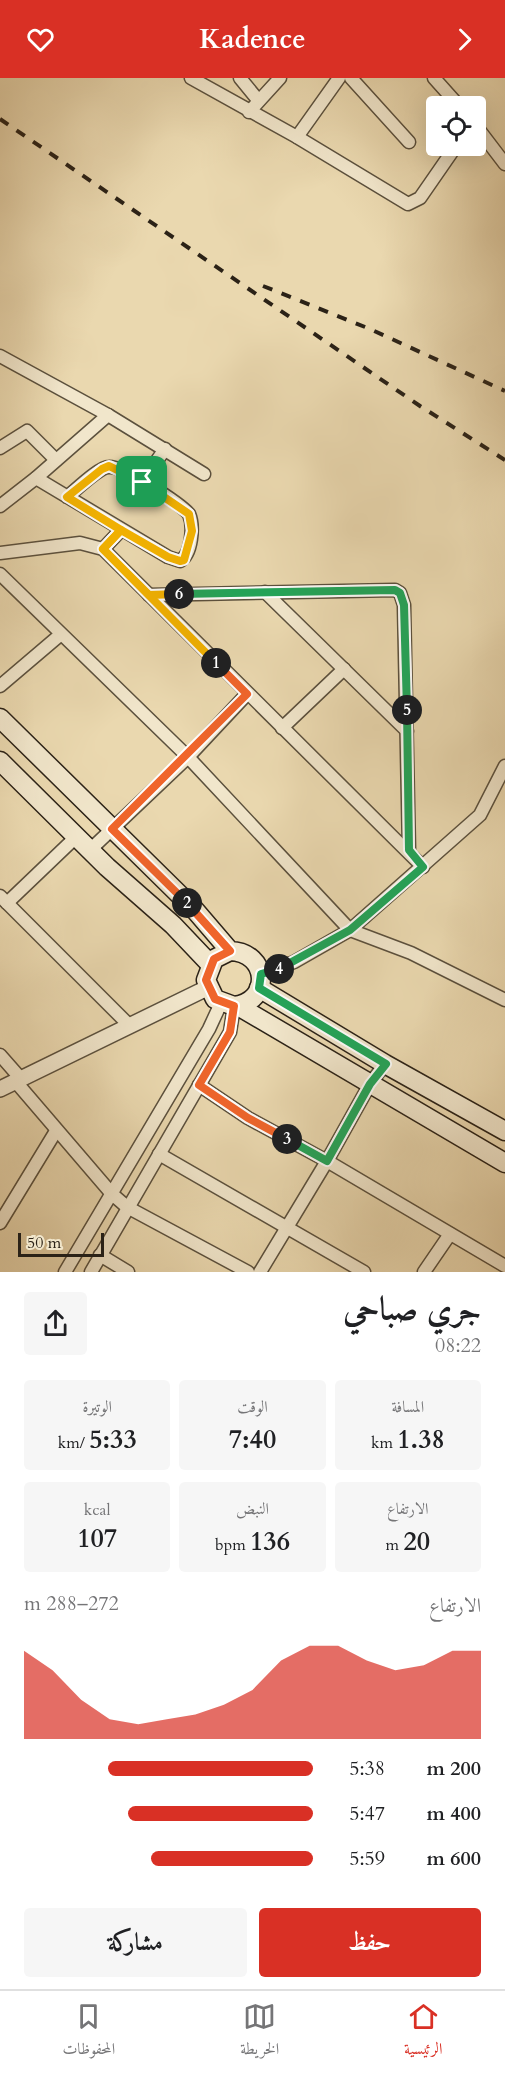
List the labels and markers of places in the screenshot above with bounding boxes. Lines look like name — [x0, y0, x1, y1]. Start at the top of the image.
pin — [116, 456, 167, 507]
pin: 6 — [164, 579, 194, 609]
pin: 1 — [201, 648, 231, 678]
pin: 5 — [392, 695, 422, 725]
pin: 2 — [172, 888, 202, 918]
pin: 4 — [264, 954, 294, 984]
pin: 3 — [272, 1124, 302, 1154]

